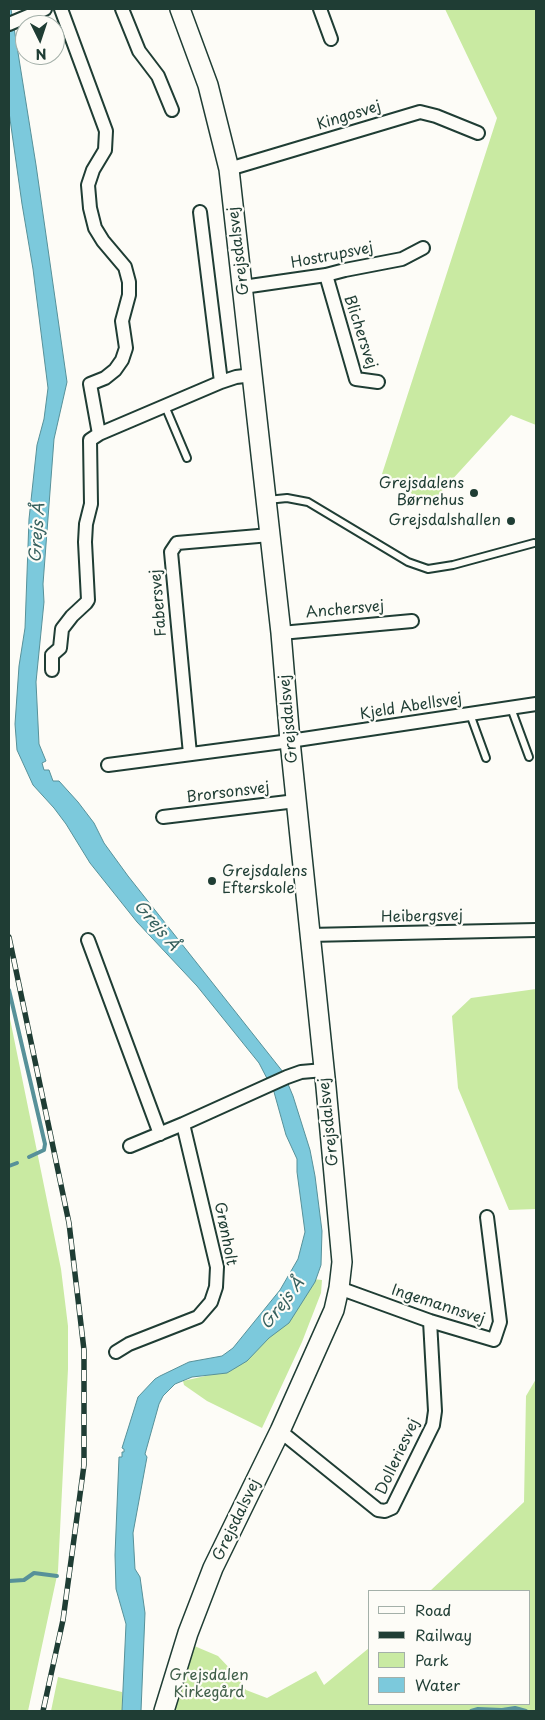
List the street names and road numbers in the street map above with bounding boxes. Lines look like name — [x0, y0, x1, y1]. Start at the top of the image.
street label: Kingosvej — [315, 98, 383, 134]
street label: Grejsdalsvej — [225, 206, 253, 296]
street label: Hostrupsvej — [289, 239, 375, 273]
street label: Blichersvej — [340, 293, 380, 371]
street label: Fabersvej — [147, 569, 171, 637]
street label: Anchersvej — [305, 598, 385, 622]
street label: Grejsdalsvej — [276, 674, 302, 764]
street label: Kjeld Abellsvej — [359, 690, 463, 724]
street label: Brorsonsvej — [185, 779, 271, 807]
street label: Heibergsvej — [381, 907, 463, 927]
street label: Grejsdalsvej — [315, 1077, 343, 1167]
street label: Grønholt — [210, 1201, 240, 1267]
street label: Ingemannsvej — [389, 1281, 487, 1329]
street label: Dolleriesvej — [372, 1416, 424, 1498]
street label: Grejsdalsvej — [209, 1476, 265, 1564]

